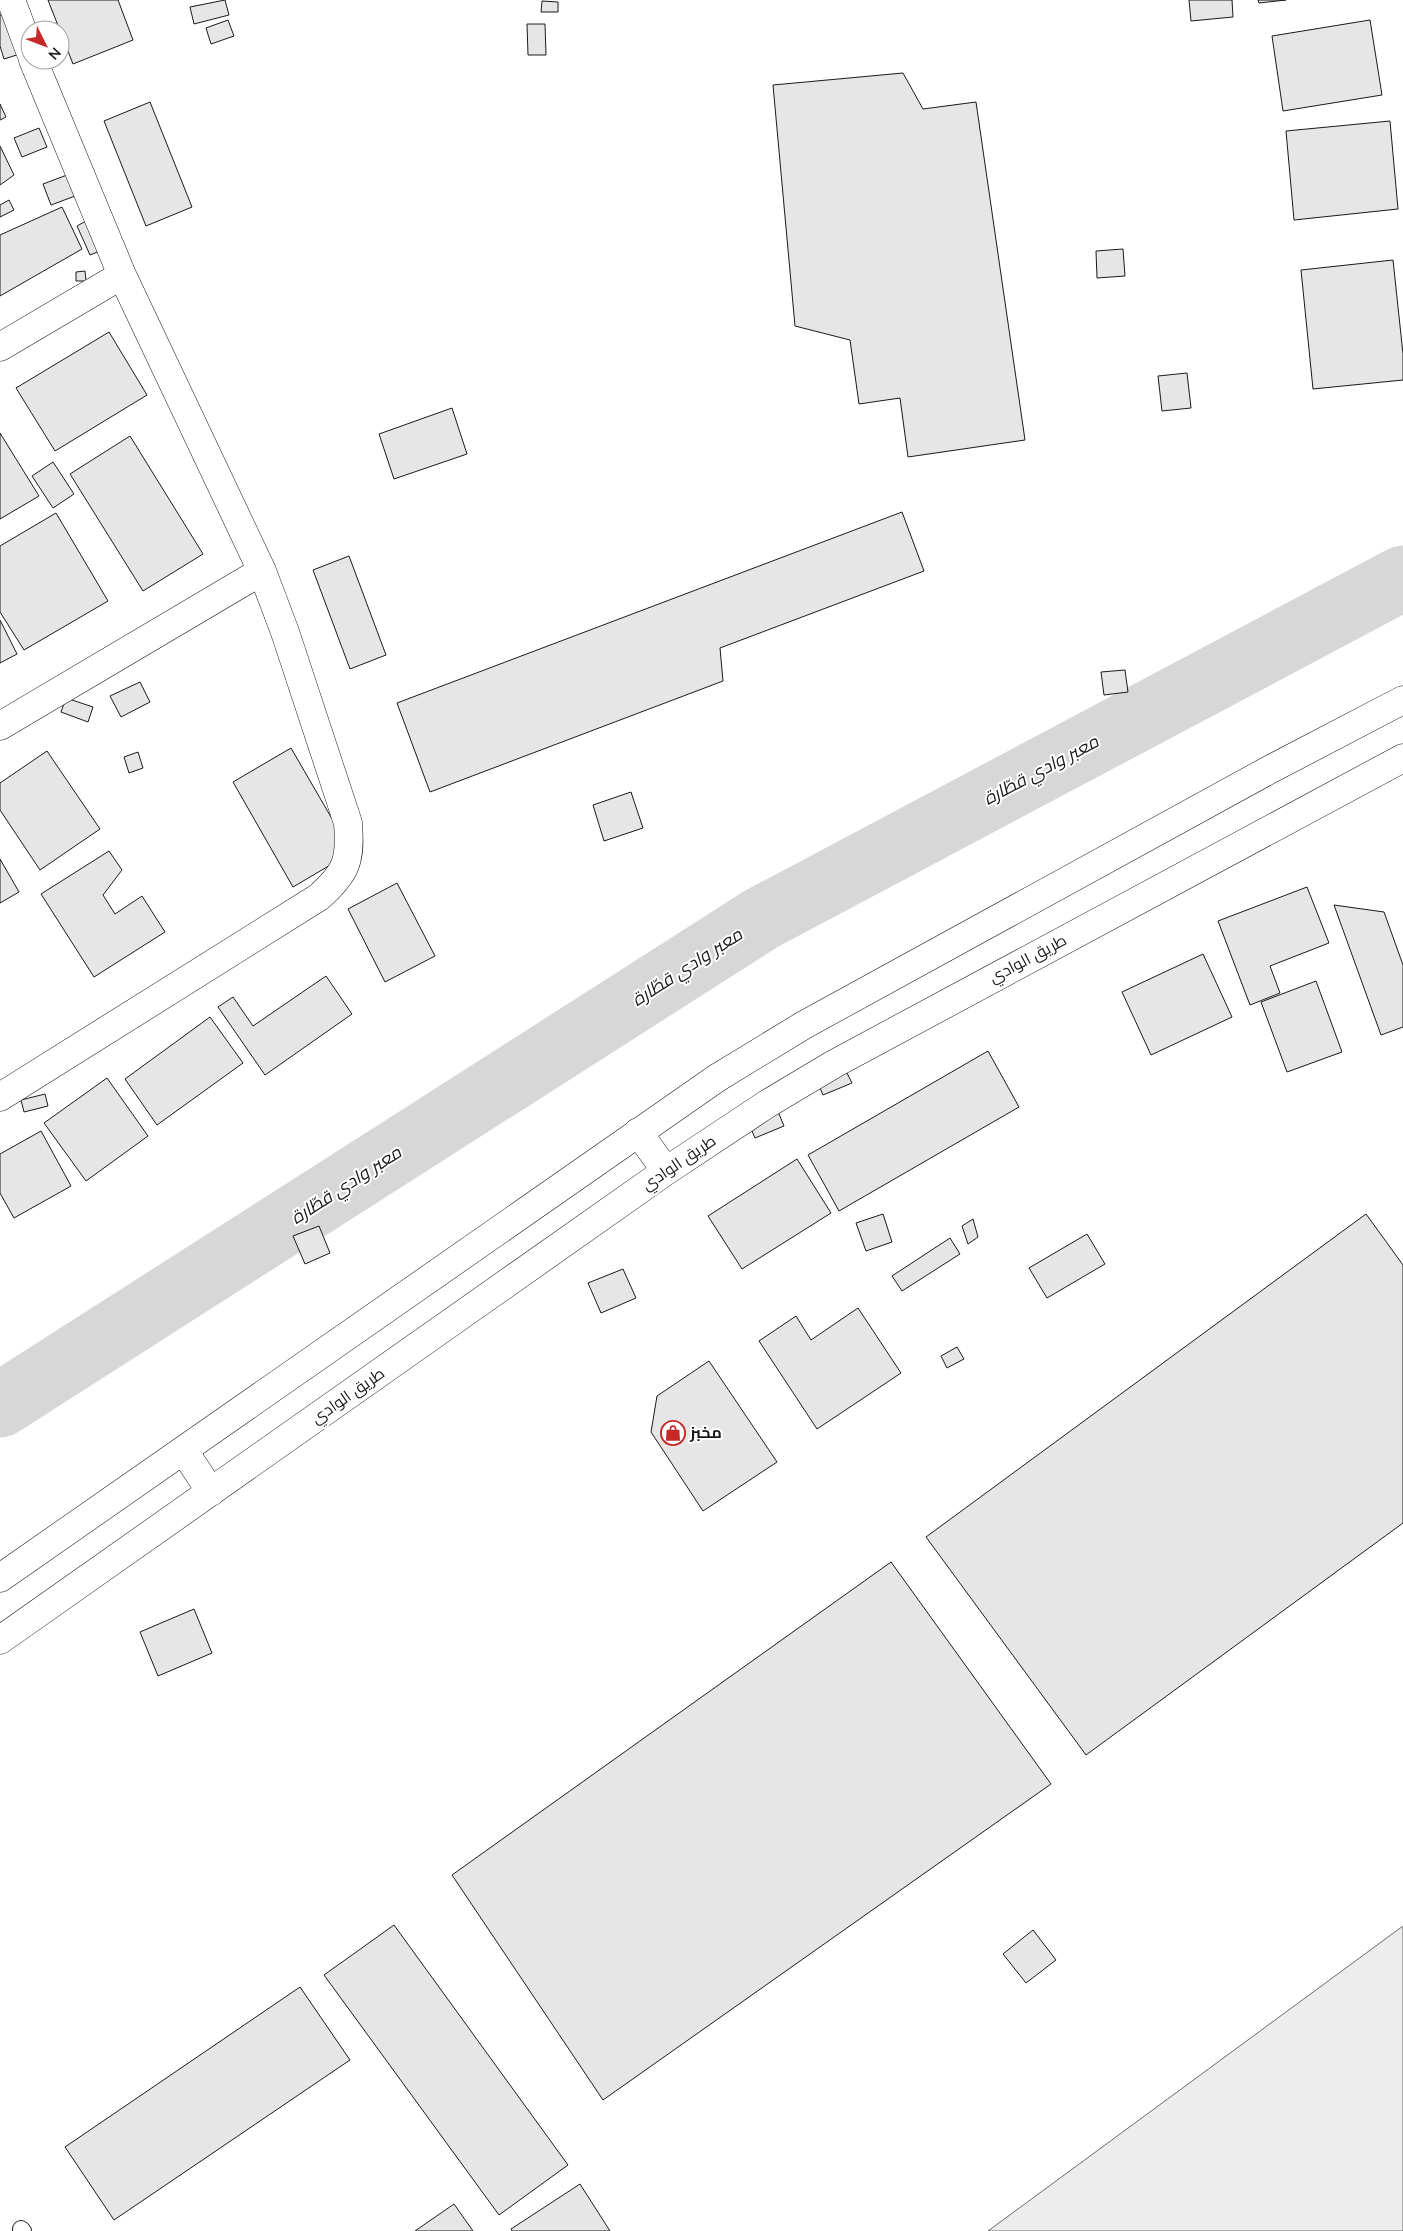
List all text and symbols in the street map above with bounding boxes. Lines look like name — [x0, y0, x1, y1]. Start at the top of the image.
north arrow — [20, 20, 70, 70]
text: N — [44, 43, 65, 64]
water label: معبر وادي قطّارة — [979, 729, 1104, 812]
water label: معبر وادي قطّارة — [627, 922, 748, 1013]
street label: طريق الوادي — [985, 929, 1072, 990]
street label: طريق الوادي — [638, 1130, 722, 1198]
water label: معبر وادي قطّارة — [286, 1140, 407, 1231]
street label: طريق الوادي — [307, 1363, 390, 1431]
shop icon: مخبز — [660, 1420, 686, 1446]
place label: مخبز — [689, 1422, 722, 1444]

